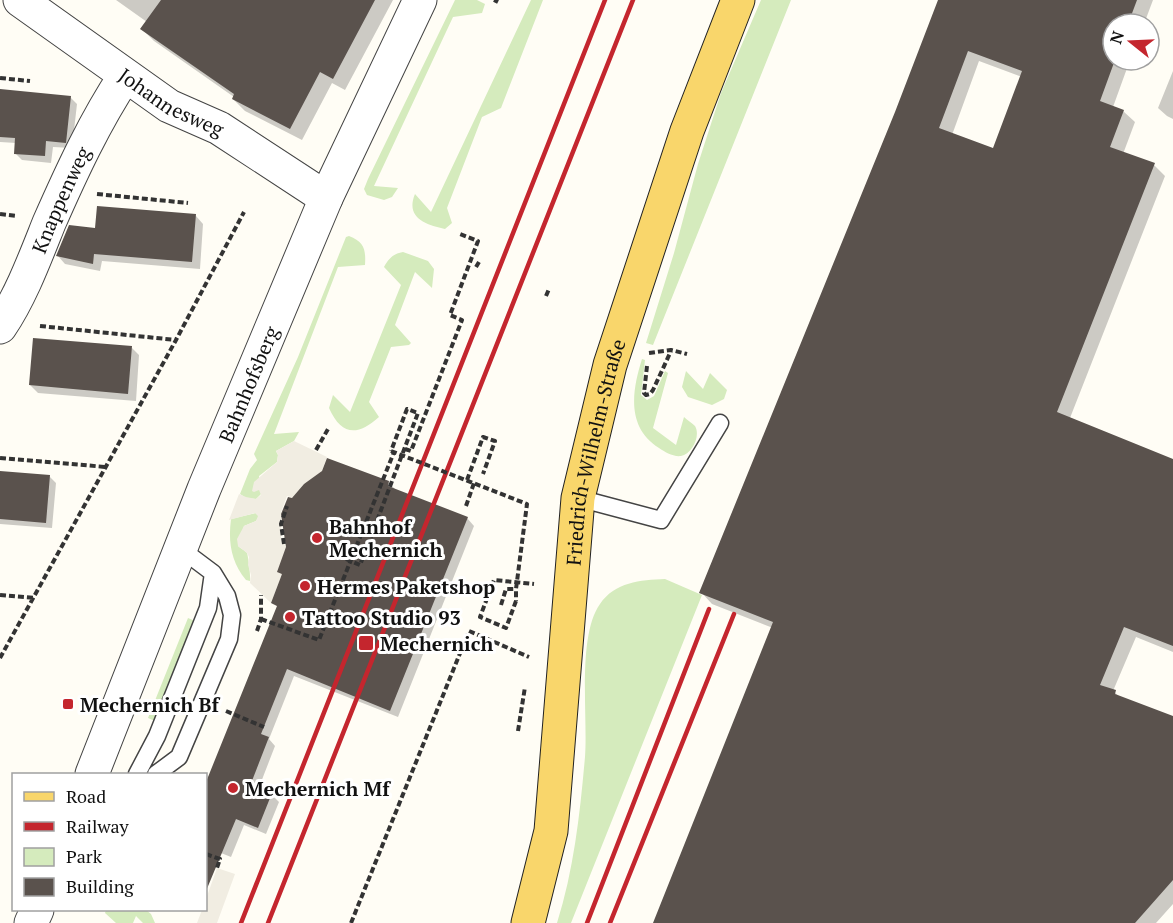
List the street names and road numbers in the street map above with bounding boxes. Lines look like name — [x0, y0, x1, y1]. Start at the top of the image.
street label: Johannesweg — [114, 61, 229, 142]
street label: Knappenweg — [25, 141, 96, 257]
street label: Bahnhofsberg — [212, 321, 285, 446]
street label: Friedrich-Wilhelm-Straße — [559, 335, 631, 566]

